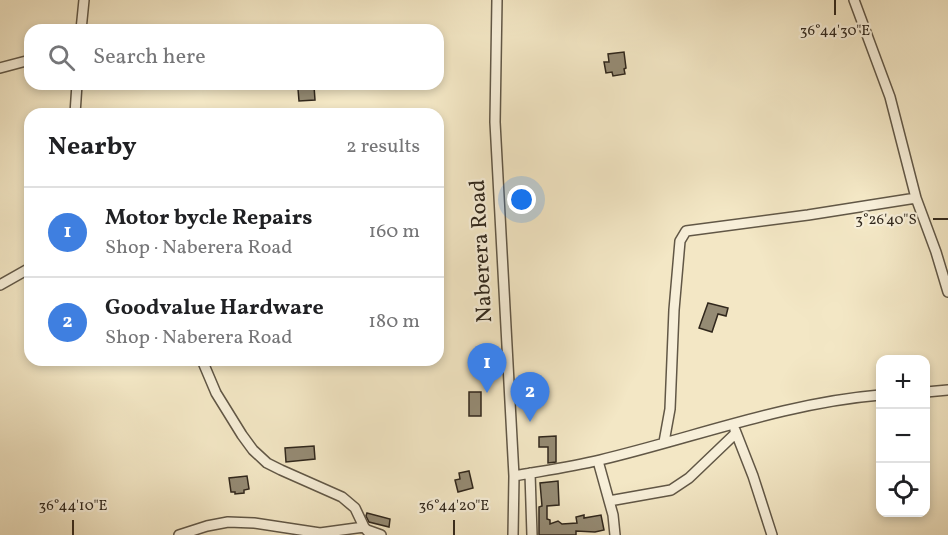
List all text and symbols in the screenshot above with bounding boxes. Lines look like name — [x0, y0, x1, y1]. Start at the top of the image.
text: 36°44'30"E — [800, 21, 870, 42]
search box — [24, 24, 444, 90]
icon: search — [45, 41, 78, 74]
text: Search here — [93, 42, 206, 73]
text: Nearby — [48, 129, 137, 165]
text: 2 results — [346, 133, 420, 161]
street label: Naberera Road — [463, 178, 501, 324]
your location — [507, 185, 536, 214]
text: Motor bycle Repairs — [105, 203, 312, 234]
text: 3°26'40"S — [855, 210, 917, 231]
text: 1 — [63, 218, 72, 246]
text: 160 m — [368, 218, 420, 246]
text: Shop · Naberera Road — [105, 234, 293, 262]
text: Goodvalue Hardware — [105, 293, 324, 324]
text: 2 — [62, 308, 73, 336]
text: 180 m — [368, 308, 420, 336]
text: Shop · Naberera Road — [105, 324, 293, 352]
pin: 1 — [468, 344, 506, 393]
map controls — [876, 355, 930, 517]
button: + — [876, 355, 930, 409]
pin: 2 — [510, 372, 550, 422]
button: − — [876, 409, 930, 463]
button: locate — [876, 463, 930, 517]
text: 36°44'10"E — [39, 496, 107, 517]
text: 36°44'20"E — [419, 496, 489, 517]

